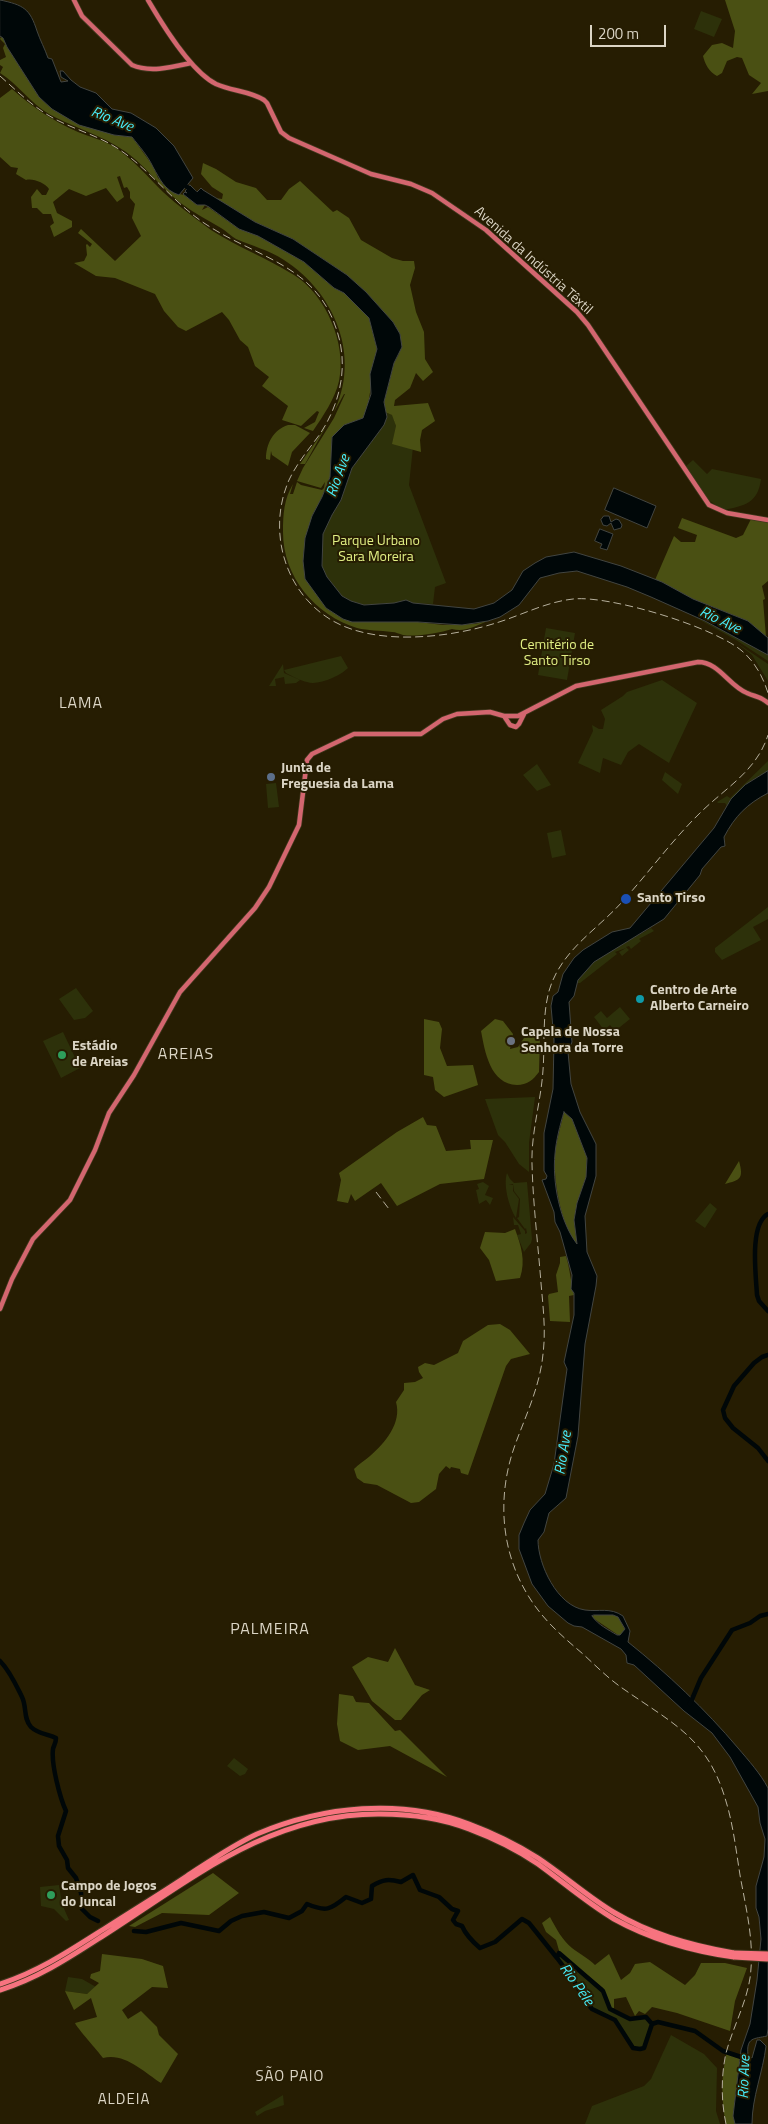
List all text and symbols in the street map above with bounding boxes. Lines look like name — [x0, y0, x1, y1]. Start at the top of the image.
scale bar — [593, 15, 669, 47]
text: 200 m — [598, 22, 639, 45]
water label: Rio Ave — [88, 103, 136, 137]
street label: Avenida da Indústria Têxtil — [470, 203, 596, 319]
water label: Rio Ave — [323, 452, 355, 500]
park label: Parque Urbano Sara Moreira — [332, 534, 420, 566]
water label: Rio Ave — [696, 603, 744, 639]
park label: Cemitério de Santo Tirso — [520, 638, 594, 670]
district label: LAMA — [58, 694, 104, 714]
place label: Junta de Freguesia da Lama — [281, 761, 394, 794]
marker: Junta de Freguesia da Lama — [265, 771, 277, 783]
place label: Santo Tirso — [637, 891, 705, 907]
marker: Santo Tirso — [619, 892, 633, 906]
place label: Centro de Arte Alberto Carneiro — [650, 983, 749, 1016]
marker: Centro de Arte Alberto Carneiro — [634, 993, 646, 1005]
place label: Capela de Nossa Senhora da Torre — [521, 1025, 623, 1058]
marker: Capela de Nossa Senhora da Torre — [505, 1035, 517, 1047]
place label: Estádio de Areias — [72, 1039, 128, 1072]
district label: AREIAS — [157, 1045, 215, 1065]
marker: Estádio de Areias — [56, 1049, 68, 1061]
water label: Rio Ave — [552, 1430, 576, 1476]
district label: PALMEIRA — [229, 1620, 311, 1640]
place label: Campo de Jogos do Juncal — [61, 1879, 157, 1911]
marker: Campo de Jogos do Juncal — [45, 1889, 57, 1901]
water label: Rio Péle — [555, 1960, 597, 2010]
water label: Rio Ave — [735, 2055, 755, 2099]
district label: SÃO PAIO — [255, 2068, 325, 2086]
district label: ALDEIA — [97, 2091, 151, 2109]

